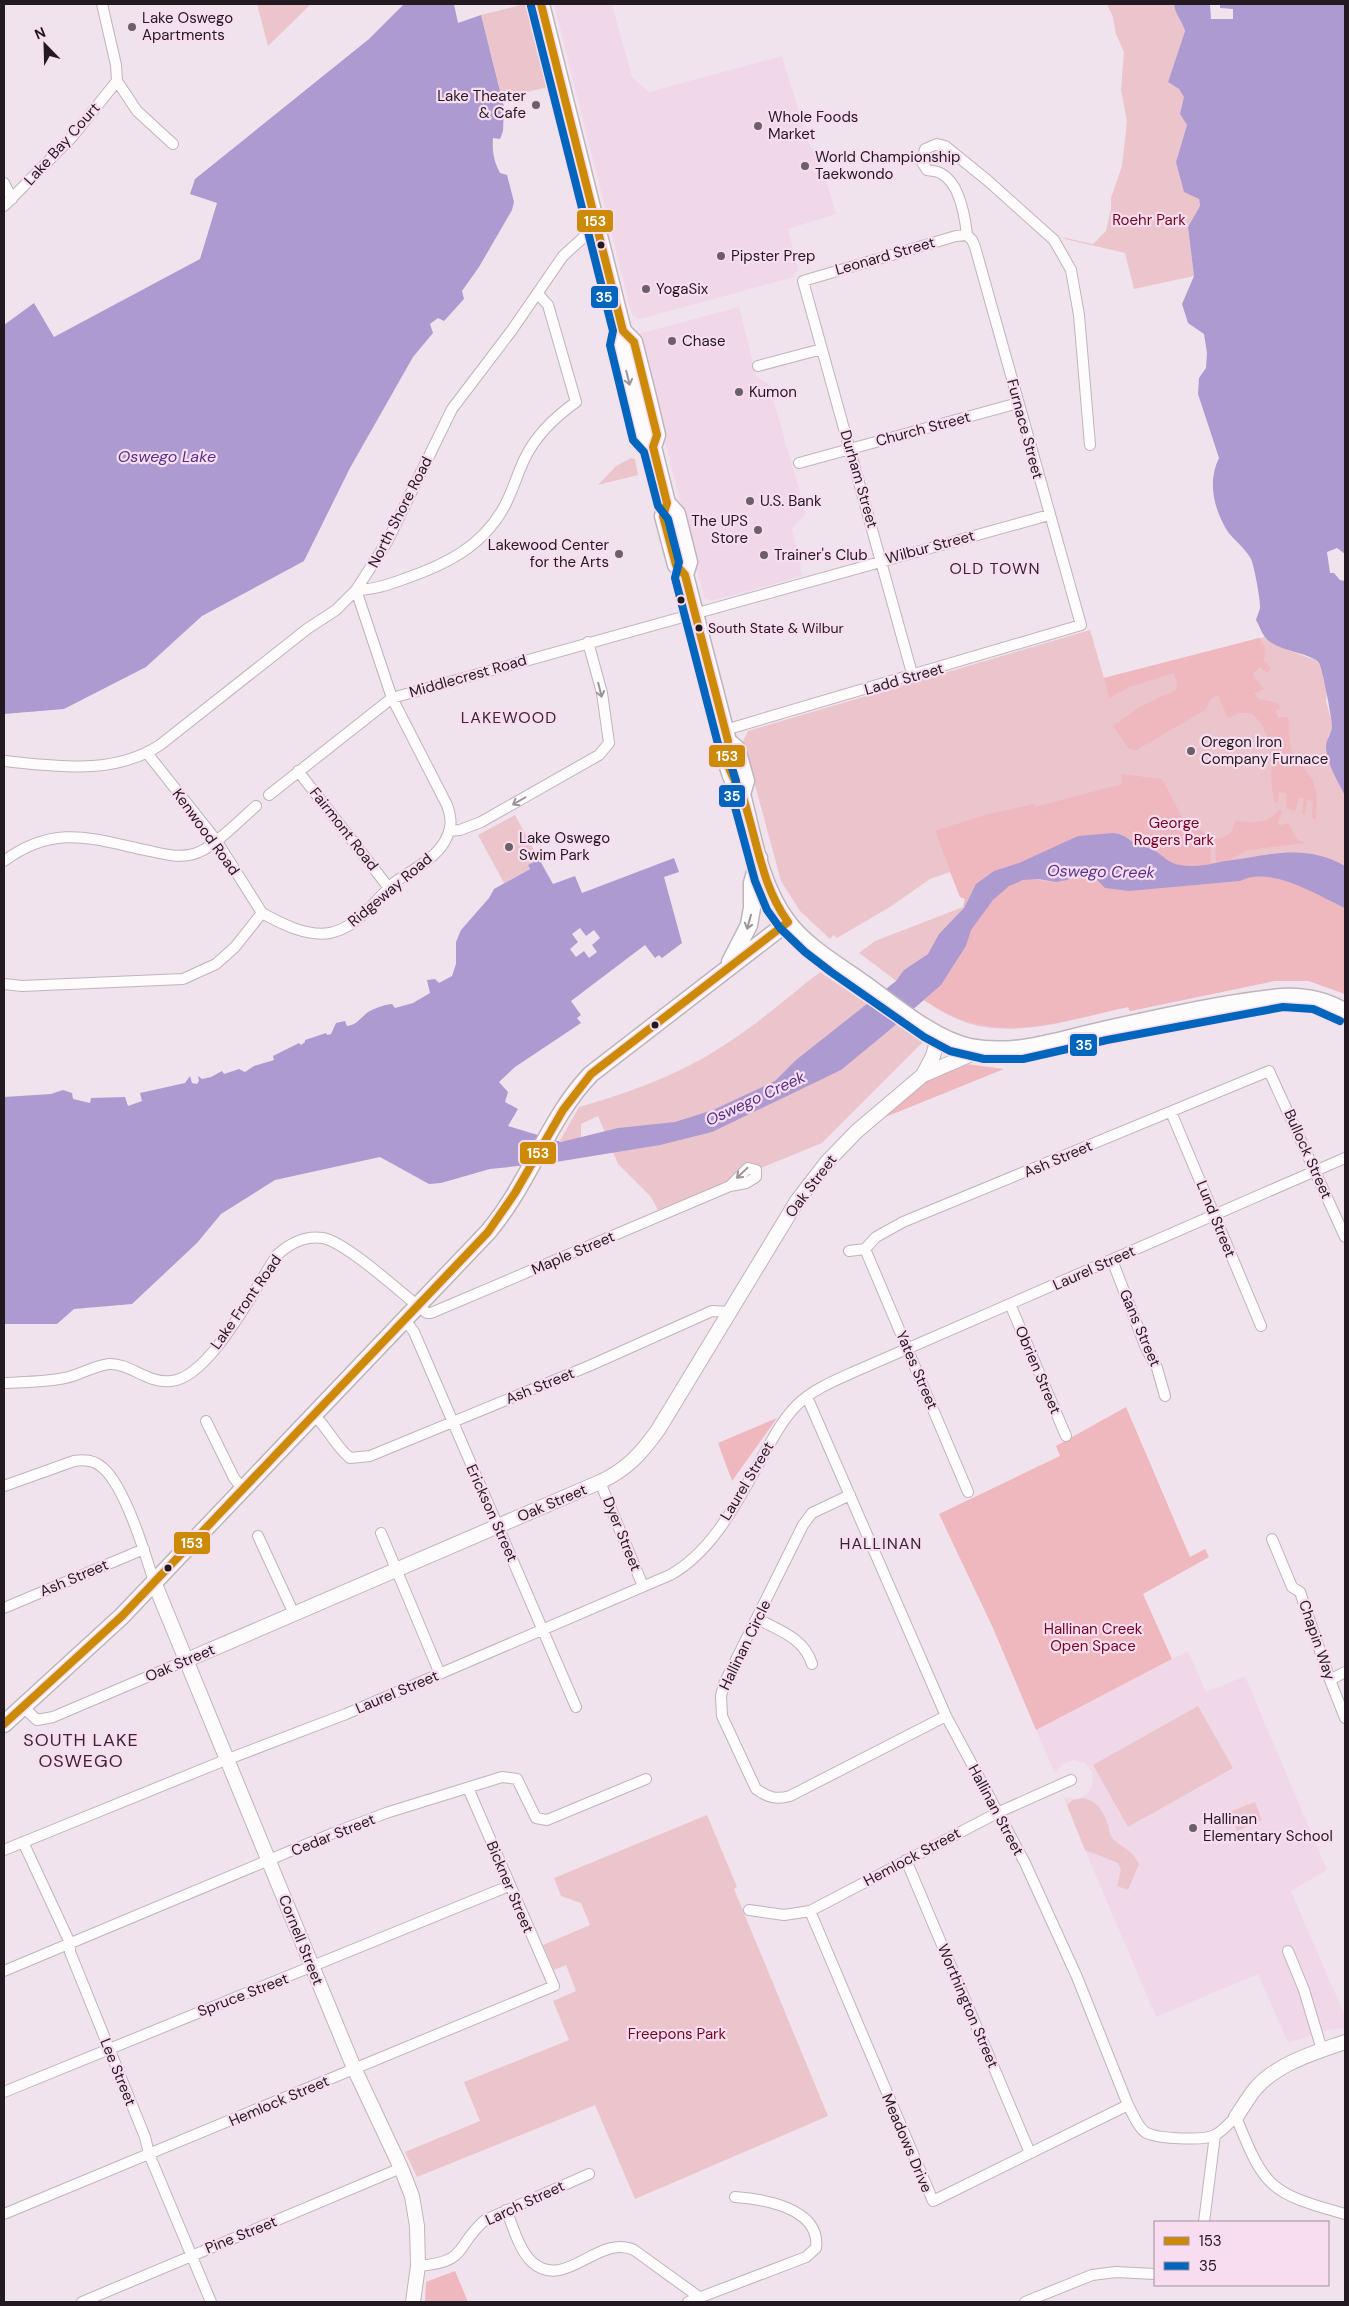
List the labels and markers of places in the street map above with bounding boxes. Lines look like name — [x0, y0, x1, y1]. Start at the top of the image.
place label: Lake Oswego Apartments — [142, 8, 233, 45]
marker: Lake Oswego Apartments — [126, 21, 138, 33]
place label: Lake Theater & Cafe — [437, 86, 526, 123]
marker: Lake Theater & Cafe — [530, 99, 542, 111]
place label: Whole Foods Market — [768, 107, 858, 144]
marker: Whole Foods Market — [752, 120, 764, 132]
place label: World Championship Taekwondo — [815, 147, 961, 184]
marker: World Championship Taekwondo — [799, 160, 811, 172]
unlabelled marker — [596, 240, 606, 250]
place label: Pipster Prep — [731, 246, 816, 266]
marker: Pipster Prep — [715, 250, 727, 262]
place label: YogaSix — [656, 279, 709, 299]
marker: YogaSix — [640, 283, 652, 295]
place label: Chase — [682, 331, 726, 351]
marker: Chase — [666, 335, 678, 347]
place label: Kumon — [749, 382, 797, 402]
marker: Kumon — [733, 386, 745, 398]
place label: U.S. Bank — [760, 491, 822, 511]
marker: U.S. Bank — [744, 495, 756, 507]
place label: The UPS Store — [691, 511, 748, 548]
marker: The UPS Store — [752, 524, 764, 536]
place label: Lakewood Center for the Arts — [488, 535, 609, 572]
place label: Trainer's Club — [774, 545, 868, 565]
marker: Lakewood Center for the Arts — [613, 548, 625, 560]
marker: Trainer's Club — [758, 549, 770, 561]
unlabelled marker — [676, 595, 686, 605]
place label: South State & Wilbur — [708, 619, 844, 637]
marker: South State & Wilbur — [694, 623, 704, 633]
place label: Oregon Iron Company Furnace — [1201, 732, 1328, 769]
marker: Oregon Iron Company Furnace — [1185, 745, 1197, 757]
place label: Lake Oswego Swim Park — [519, 828, 610, 865]
marker: Lake Oswego Swim Park — [503, 841, 515, 853]
unlabelled marker — [650, 1020, 660, 1030]
unlabelled marker — [163, 1563, 173, 1573]
place label: Hallinan Elementary School — [1203, 1809, 1333, 1846]
marker: Hallinan Elementary School — [1187, 1822, 1199, 1834]

